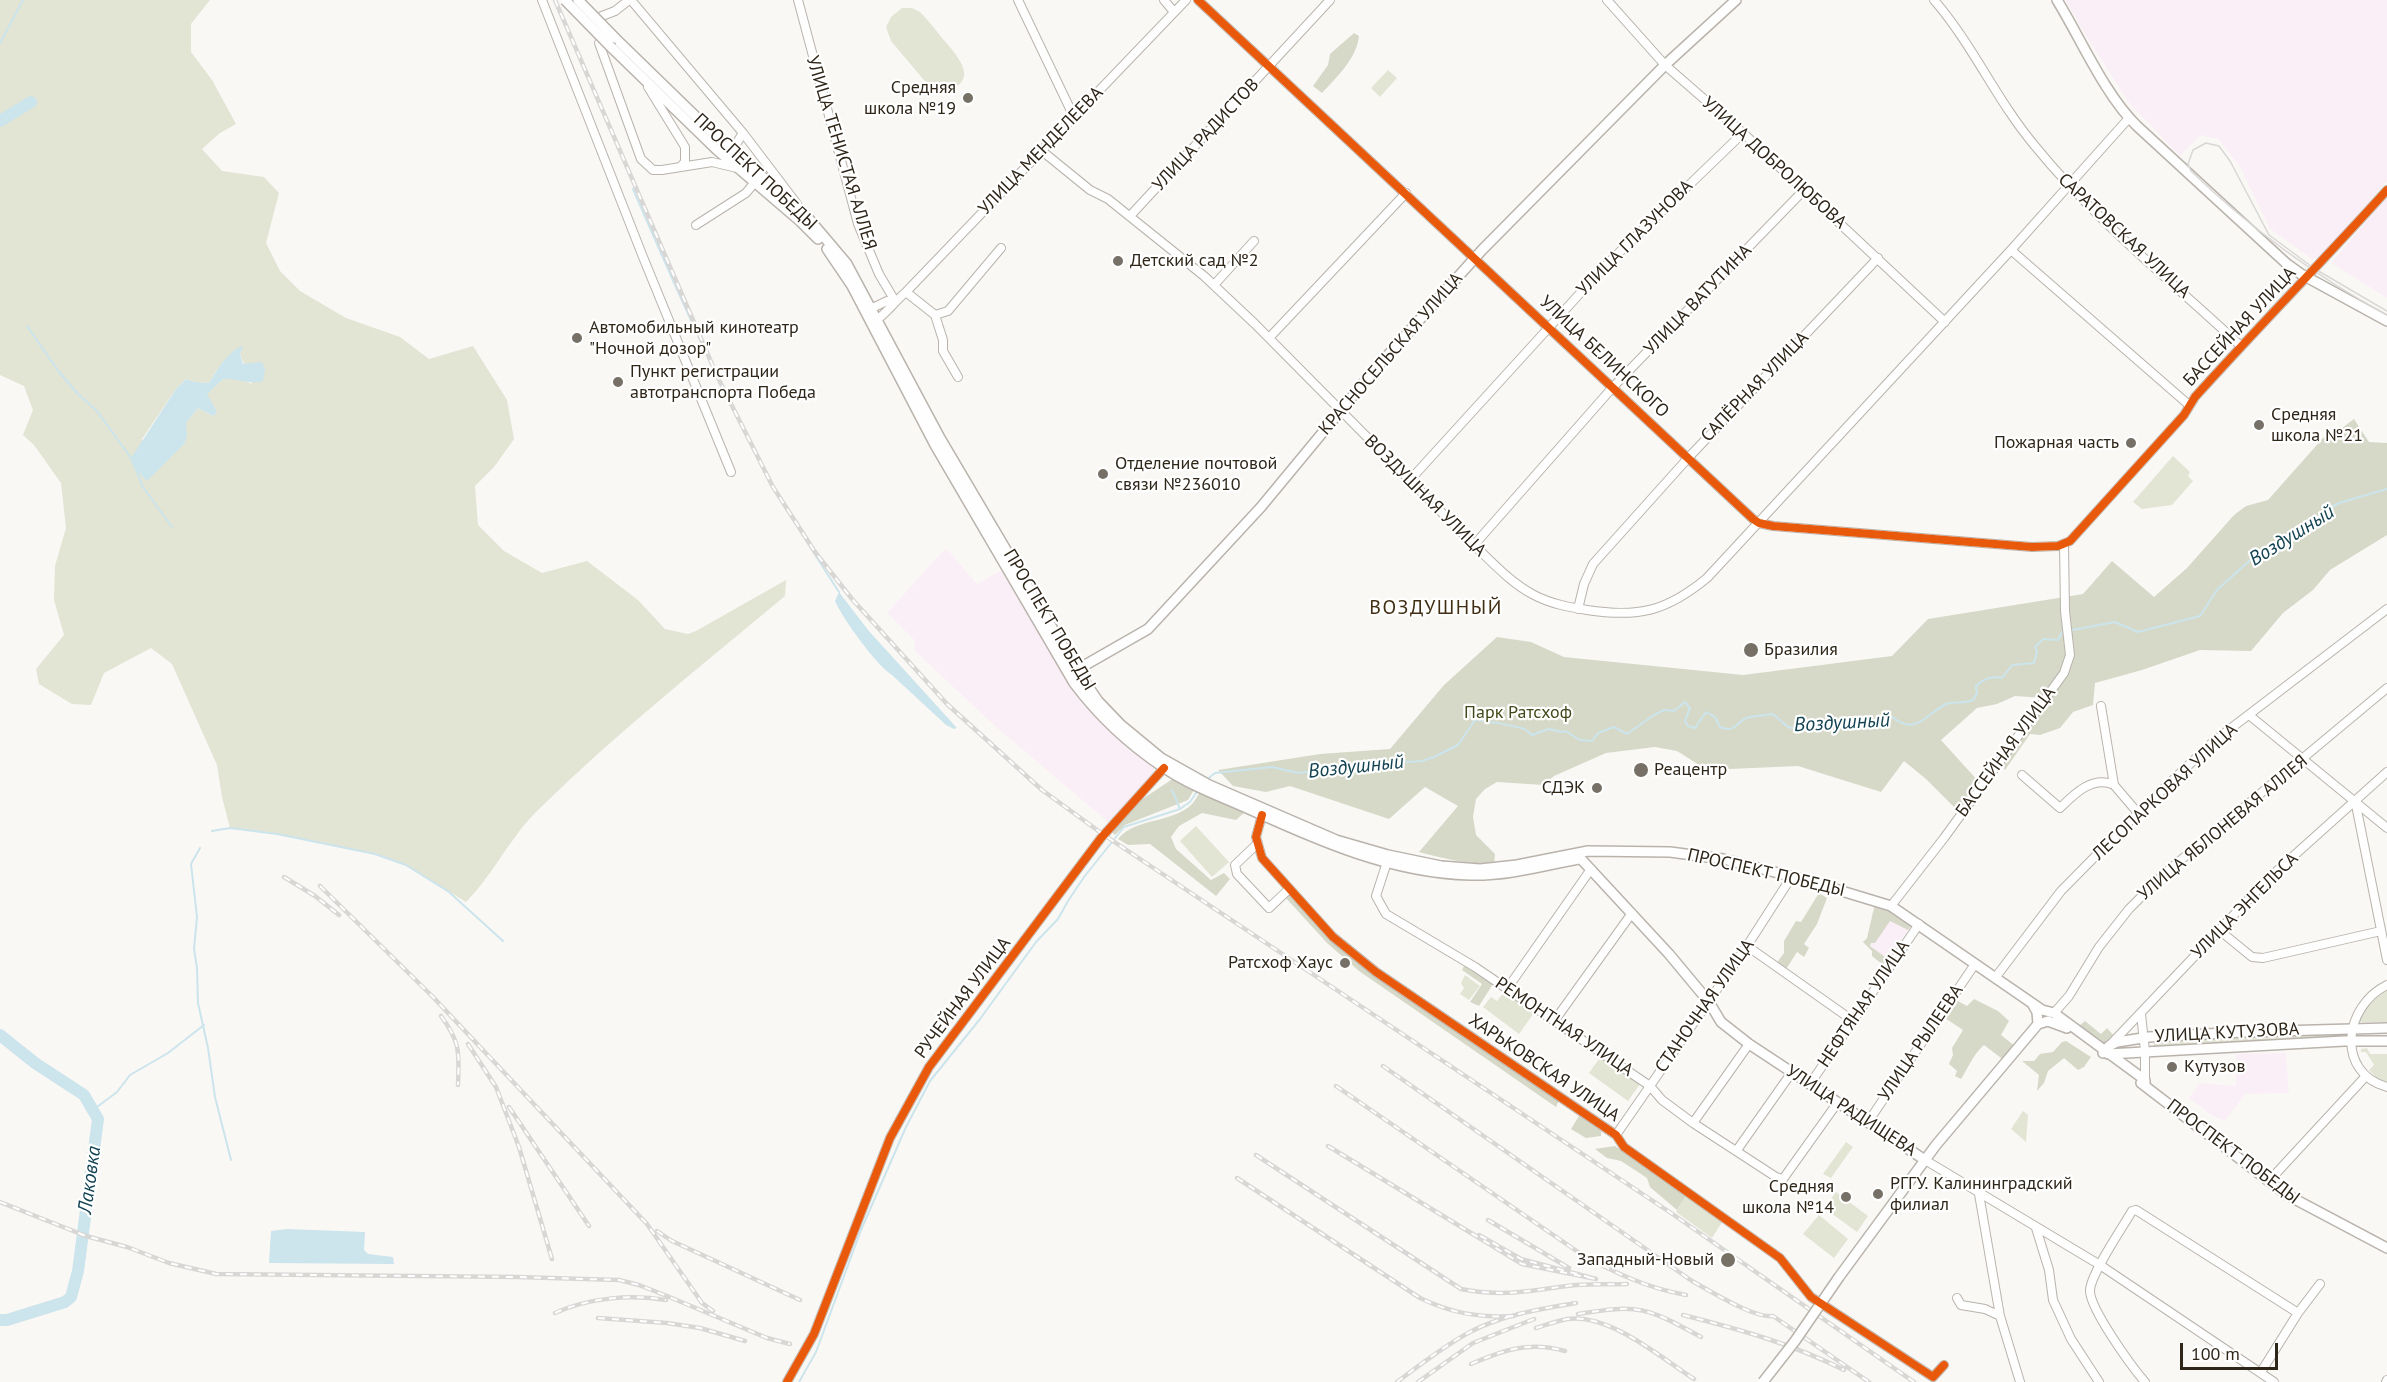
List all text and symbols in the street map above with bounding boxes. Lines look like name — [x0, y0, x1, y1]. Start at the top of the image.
street label: УЛИЦА ТЕНИСТАЯ АЛЛЕЯ — [801, 53, 881, 253]
street label: УЛИЦА РАДИСТОВ — [1148, 74, 1264, 196]
place label: Средняя школа №19 — [864, 77, 956, 119]
street label: УЛИЦА МЕНДЕЛЕЕВА — [974, 82, 1108, 220]
marker: Средняя школа №19 — [961, 91, 975, 105]
street label: УЛИЦА ДОБРОЛЮБОВА — [1697, 92, 1851, 234]
street label: ПРОСПЕКТ ПОБЕДЫ — [689, 109, 821, 235]
street label: САРАТОВСКАЯ УЛИЦА — [2053, 169, 2195, 303]
street label: УЛИЦА ГЛАЗУНОВА — [1572, 175, 1698, 301]
street label: УЛИЦА ВАТУТИНА — [1640, 240, 1756, 360]
place label: Детский сад №2 — [1130, 250, 1259, 272]
marker: Детский сад №2 — [1111, 254, 1125, 268]
street label: БАССЕЙНАЯ УЛИЦА — [2179, 263, 2301, 391]
street label: КРАСНОСЕЛЬСКАЯ УЛИЦА — [1315, 268, 1467, 440]
street label: УЛИЦА БЕЛИНСКОГО — [1535, 292, 1673, 422]
place label: Автомобильный кинотеатр "Ночной дозор" — [589, 317, 799, 360]
street label: САПЁРНАЯ УЛИЦА — [1697, 327, 1813, 447]
marker: Автомобильный кинотеатр "Ночной дозор" — [570, 331, 584, 345]
place label: Пункт регистрации автотранспорта Победа — [630, 361, 816, 404]
marker: Пункт регистрации автотранспорта Победа — [611, 375, 625, 389]
place label: Средняя школа №21 — [2271, 404, 2363, 446]
marker: Средняя школа №21 — [2252, 418, 2266, 432]
street label: ВОЗДУШНАЯ УЛИЦА — [1360, 431, 1490, 561]
place label: Пожарная часть — [1994, 432, 2119, 454]
marker: Пожарная часть — [2124, 436, 2138, 450]
place label: Отделение почтовой связи №236010 — [1115, 453, 1277, 496]
marker: Отделение почтовой связи №236010 — [1096, 467, 1110, 481]
water label: Воздушный — [2245, 500, 2339, 572]
street label: ПРОСПЕКТ ПОБЕДЫ — [998, 545, 1100, 695]
district label: ВОЗДУШНЫЙ — [1369, 596, 1503, 620]
place label: Бразилия — [1764, 639, 1838, 661]
marker: Бразилия — [1742, 641, 1760, 659]
street label: БАССЕЙНАЯ УЛИЦА — [1952, 683, 2060, 821]
park label: Парк Ратсхоф — [1464, 702, 1572, 724]
water label: Воздушный — [1793, 709, 1891, 737]
street label: ЛЕСОПАРКОВАЯ УЛИЦА — [2088, 719, 2242, 865]
water label: Воздушный — [1307, 750, 1405, 784]
street label: УЛИЦА ЯБЛОНЕВАЯ АЛЛЕЯ — [2134, 751, 2312, 905]
place label: Реацентр — [1654, 759, 1727, 781]
marker: Реацентр — [1632, 761, 1650, 779]
place label: СДЭК — [1542, 777, 1585, 799]
marker: СДЭК — [1590, 781, 1604, 795]
street label: ПРОСПЕКТ ПОБЕДЫ — [1685, 844, 1847, 902]
street label: УЛИЦА ЭНГЕЛЬСА — [2187, 848, 2303, 964]
street label: РУЧЕЙНАЯ УЛИЦА — [910, 933, 1016, 1063]
street label: СТАНОЧНАЯ УЛИЦА — [1651, 935, 1759, 1077]
street label: НЕФТЯНАЯ УЛИЦА — [1813, 936, 1915, 1072]
place label: Ратсхоф Хаус — [1228, 952, 1333, 974]
marker: Ратсхоф Хаус — [1338, 956, 1352, 970]
street label: РЕМОНТНАЯ УЛИЦА — [1491, 973, 1637, 1081]
street label: УЛИЦА РЫЛЕЕВА — [1874, 981, 1968, 1105]
street label: ХАРЬКОВСКАЯ УЛИЦА — [1464, 1009, 1624, 1127]
street label: УЛИЦА КУТУЗОВА — [2154, 1018, 2300, 1048]
place label: Кутузов — [2184, 1056, 2245, 1078]
marker: Кутузов — [2165, 1060, 2179, 1074]
street label: УЛИЦА РАДИЩЕВА — [1782, 1061, 1920, 1161]
street label: ПРОСПЕКТ ПОБЕДЫ — [2162, 1095, 2304, 1209]
water label: Лаковка — [73, 1145, 107, 1215]
place label: РГГУ. Калининградский филиал — [1890, 1173, 2073, 1216]
place label: Средняя школа №14 — [1742, 1176, 1834, 1218]
marker: РГГУ. Калининградский филиал — [1871, 1187, 1885, 1201]
marker: Средняя школа №14 — [1839, 1190, 1853, 1204]
place label: Западный-Новый — [1577, 1249, 1714, 1271]
marker: Западный-Новый — [1719, 1251, 1737, 1269]
scale bar — [2183, 1331, 2280, 1369]
text: 100 m — [2191, 1342, 2240, 1365]

